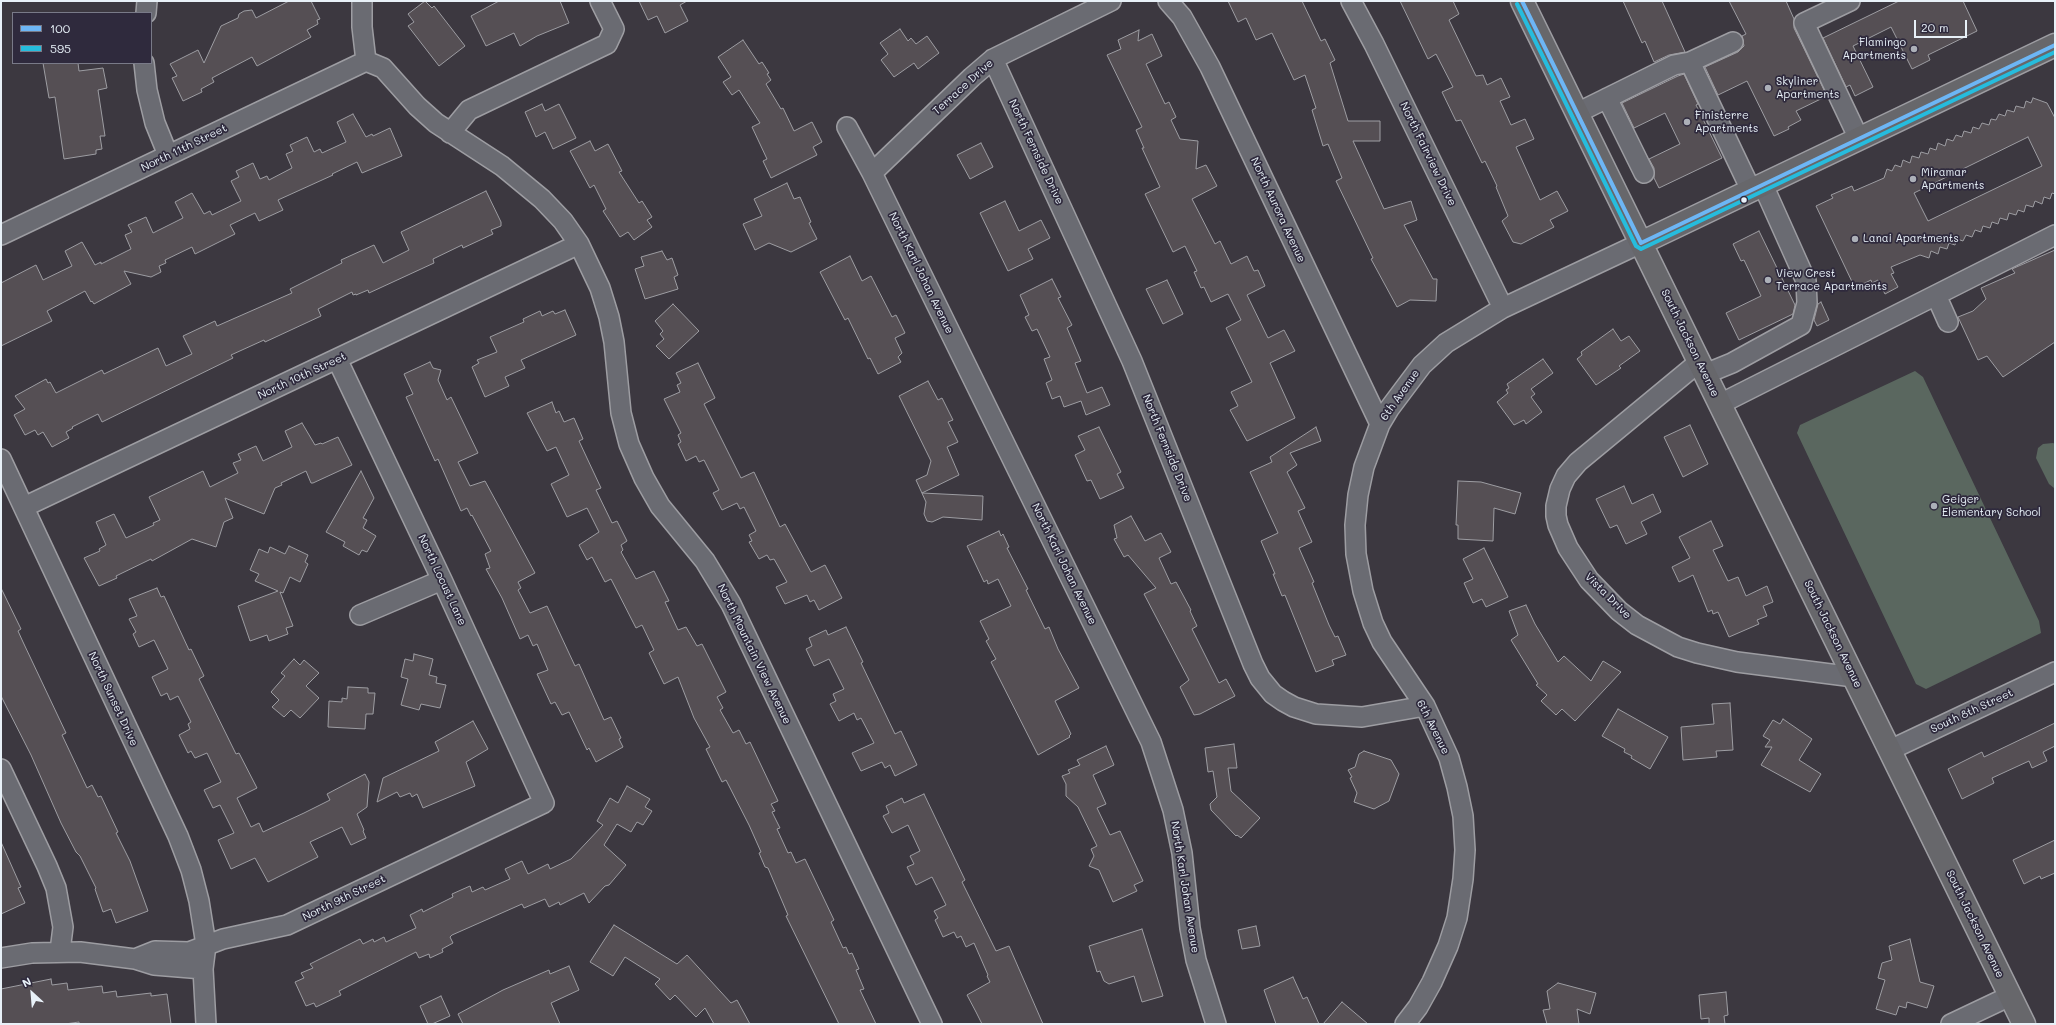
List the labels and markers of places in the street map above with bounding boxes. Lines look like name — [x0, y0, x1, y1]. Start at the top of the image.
place label: Flamingo Apartments — [1843, 36, 1906, 62]
marker: Flamingo Apartments — [1909, 44, 1919, 54]
place label: Skyliner Apartments — [1776, 75, 1839, 101]
marker: Skyliner Apartments — [1763, 83, 1773, 93]
place label: Finisterre Apartments — [1695, 109, 1758, 135]
marker: Finisterre Apartments — [1682, 117, 1692, 127]
place label: Miramar Apartments — [1921, 166, 1984, 192]
marker: Miramar Apartments — [1908, 174, 1918, 184]
unlabelled marker — [1739, 195, 1749, 205]
place label: Lanai Apartments — [1863, 232, 1959, 246]
marker: Lanai Apartments — [1850, 234, 1860, 244]
place label: View Crest Terrace Apartments — [1776, 267, 1887, 293]
marker: View Crest Terrace Apartments — [1763, 275, 1773, 285]
place label: Geiger Elementary School — [1942, 493, 2041, 519]
marker: Geiger Elementary School — [1929, 501, 1939, 511]

